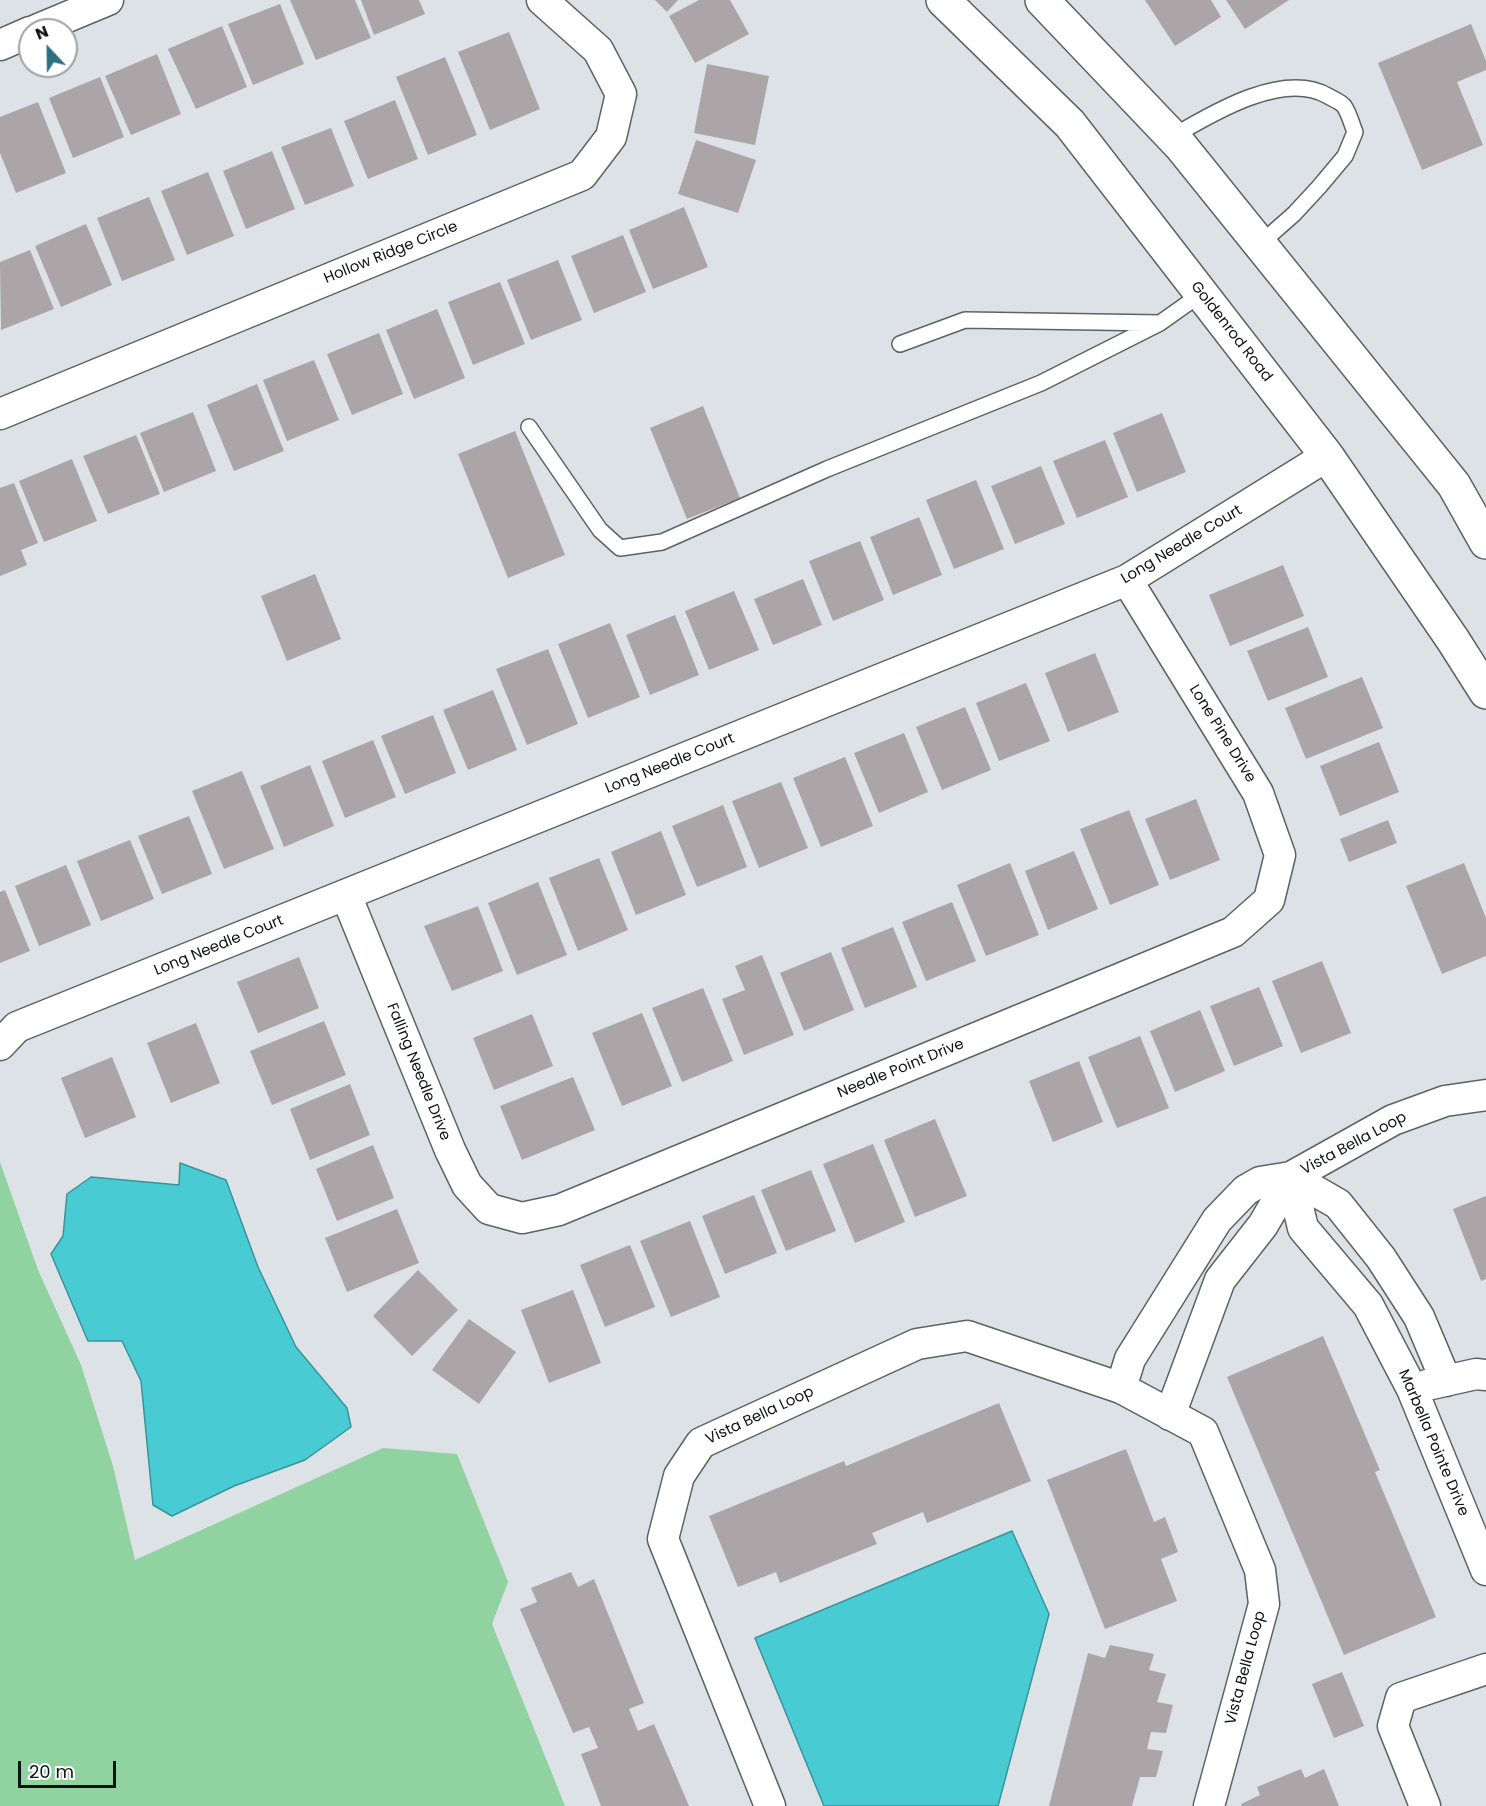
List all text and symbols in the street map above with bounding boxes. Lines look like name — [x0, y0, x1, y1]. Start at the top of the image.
north arrow — [18, 18, 78, 78]
text: N — [32, 20, 52, 46]
street label: Hollow Ridge Circle — [322, 218, 460, 288]
street label: Goldenrod Road — [1186, 278, 1276, 386]
street label: Long Needle Court — [1118, 502, 1246, 588]
street label: Lone Pine Drive — [1185, 682, 1259, 786]
street label: Long Needle Court — [603, 730, 737, 798]
street label: Long Needle Court — [152, 912, 286, 980]
street label: Falling Needle Drive — [382, 1001, 454, 1143]
street label: Needle Point Drive — [835, 1035, 967, 1103]
street label: Vista Bella Loop — [1298, 1109, 1410, 1179]
street label: Marbella Pointe Drive — [1394, 1367, 1472, 1519]
street label: Vista Bella Loop — [703, 1383, 817, 1449]
street label: Vista Bella Loop — [1222, 1609, 1270, 1727]
scale bar — [21, 1749, 118, 1787]
text: 20 m — [29, 1759, 74, 1784]

